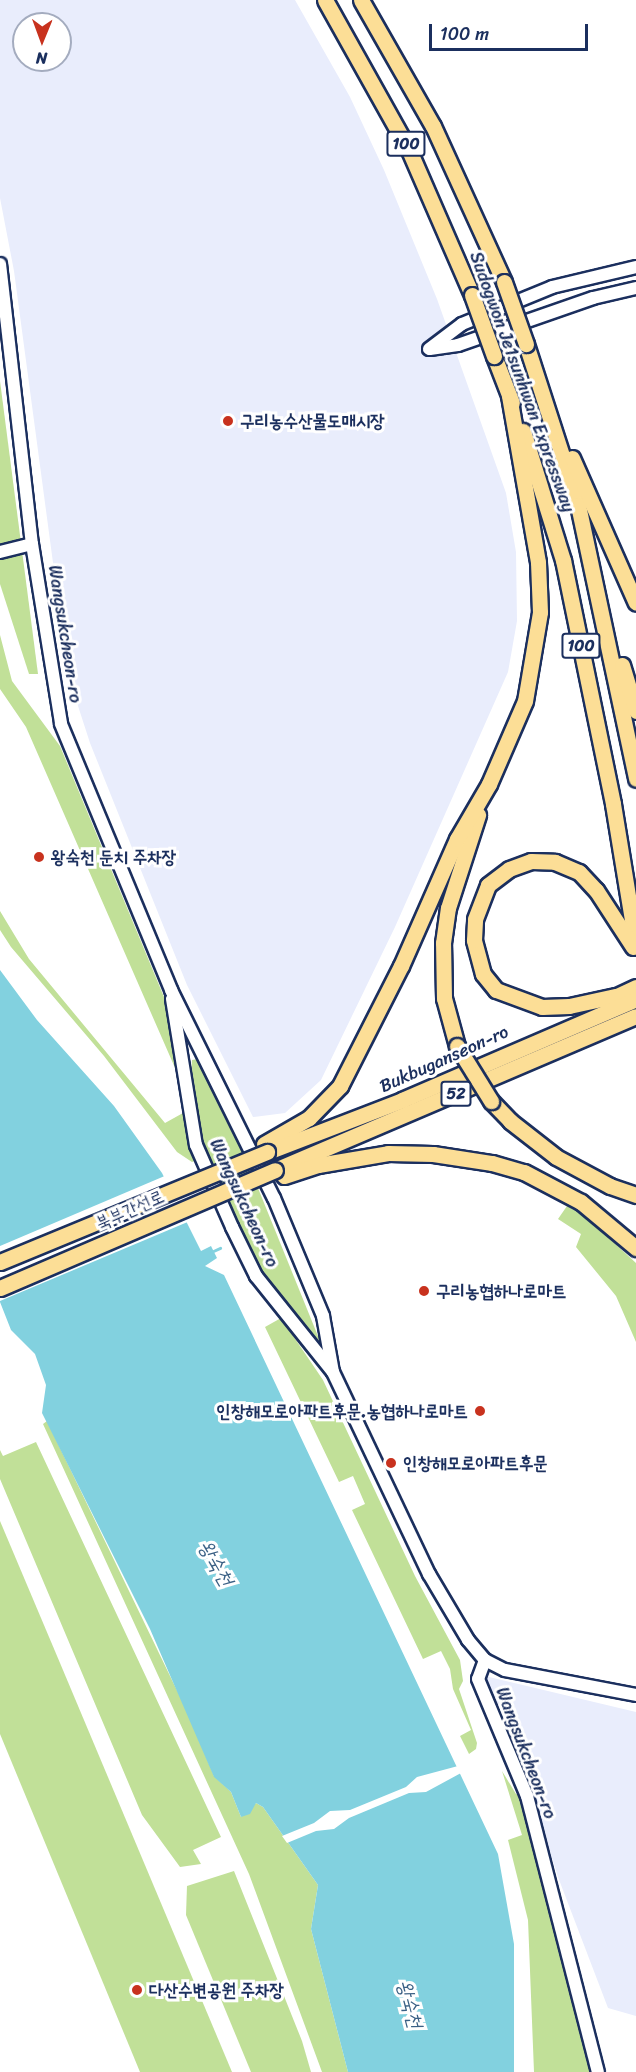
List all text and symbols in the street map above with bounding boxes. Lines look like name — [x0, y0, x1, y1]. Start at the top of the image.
north arrow — [12, 12, 72, 72]
scale bar — [432, 12, 591, 50]
text: 100 m — [440, 18, 489, 50]
text: N — [36, 44, 48, 73]
road number: 100 — [385, 131, 427, 157]
street label: Sudogwon Je1sunhwan Expressway — [465, 249, 579, 515]
place label: 구리농수산물도매시장 — [240, 410, 385, 432]
marker: 구리농수산물도매시장 — [221, 414, 235, 428]
street label: Wangsukcheon-ro — [43, 564, 87, 704]
road number: 100 — [560, 633, 602, 659]
place label: 왕숙천 둔치 주차장 — [51, 846, 176, 868]
marker: 왕숙천 둔치 주차장 — [32, 850, 46, 864]
street label: Bukbuganseon-ro — [376, 1021, 512, 1097]
road number: 52 — [440, 1081, 472, 1107]
street label: Wangsukcheon-ro — [205, 1135, 283, 1271]
street label: 북부간선로 — [93, 1185, 167, 1235]
place label: 구리농협하나로마트 — [436, 1280, 566, 1302]
marker: 구리농협하나로마트 — [417, 1284, 431, 1298]
place label: 인창해모로아파트후문.농협하나로마트 — [216, 1400, 468, 1422]
marker: 인창해모로아파트후문.농협하나로마트 — [473, 1404, 487, 1418]
place label: 인창해모로아파트후문 — [403, 1452, 548, 1474]
marker: 인창해모로아파트후문 — [384, 1456, 398, 1470]
water label: 왕숙천 — [194, 1536, 238, 1590]
street label: Wangsukcheon-ro — [491, 1684, 561, 1822]
water label: 왕숙천 — [392, 1978, 428, 2030]
place label: 다산수변공원 주차장 — [149, 1979, 284, 2001]
marker: 다산수변공원 주차장 — [130, 1983, 144, 1997]

